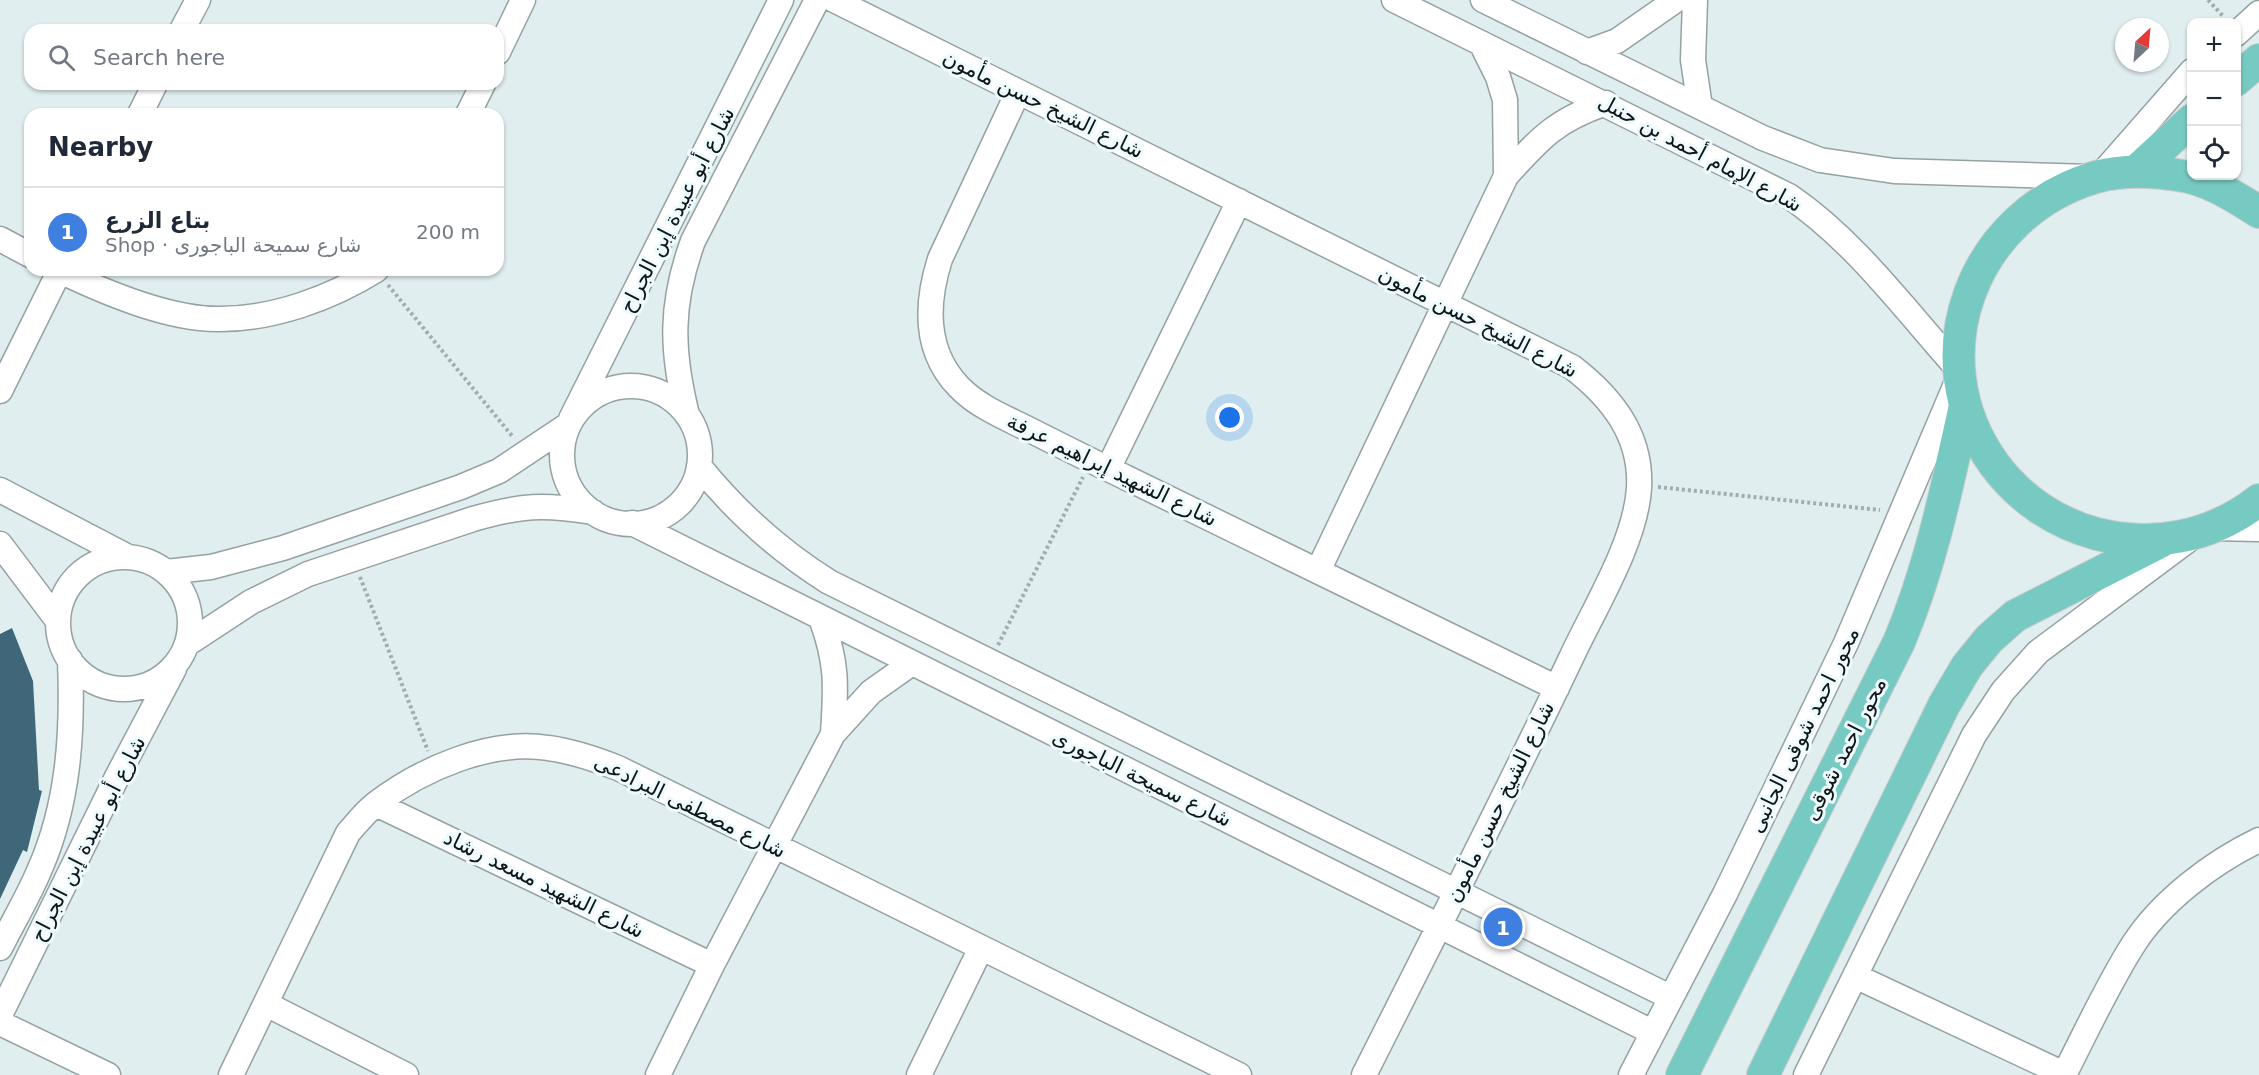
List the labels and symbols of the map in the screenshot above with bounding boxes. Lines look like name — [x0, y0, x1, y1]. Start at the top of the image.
north arrow — [2115, 18, 2169, 72]
street label: شارع الشيخ حسن مأمون — [939, 42, 1149, 163]
street label: شارع الإمام أحمد بن حنبل — [1594, 87, 1807, 217]
street label: شارع أبو عبيدة إبن الجراح — [613, 102, 740, 317]
street label: شارع الشيخ حسن مأمون — [1374, 259, 1583, 383]
your location — [1215, 403, 1244, 432]
street label: شارع الشهيد إبراهيم عرفة — [1003, 409, 1221, 532]
street label: محور احمد شوقى الجانبى — [1743, 623, 1865, 837]
street label: محور احمد شوقى — [1798, 673, 1892, 825]
street label: شارع الشيخ حسن مأمون — [1438, 696, 1559, 906]
street label: شارع سميحة الباجورى — [1049, 724, 1235, 832]
street label: شارع أبو عبيدة إبن الجراح — [24, 731, 151, 946]
street label: شارع مصطفى البرادعى — [590, 749, 790, 863]
street label: شارع الشهيد مسعد رشاد — [440, 825, 648, 943]
pin: 1 — [1484, 904, 1522, 950]

